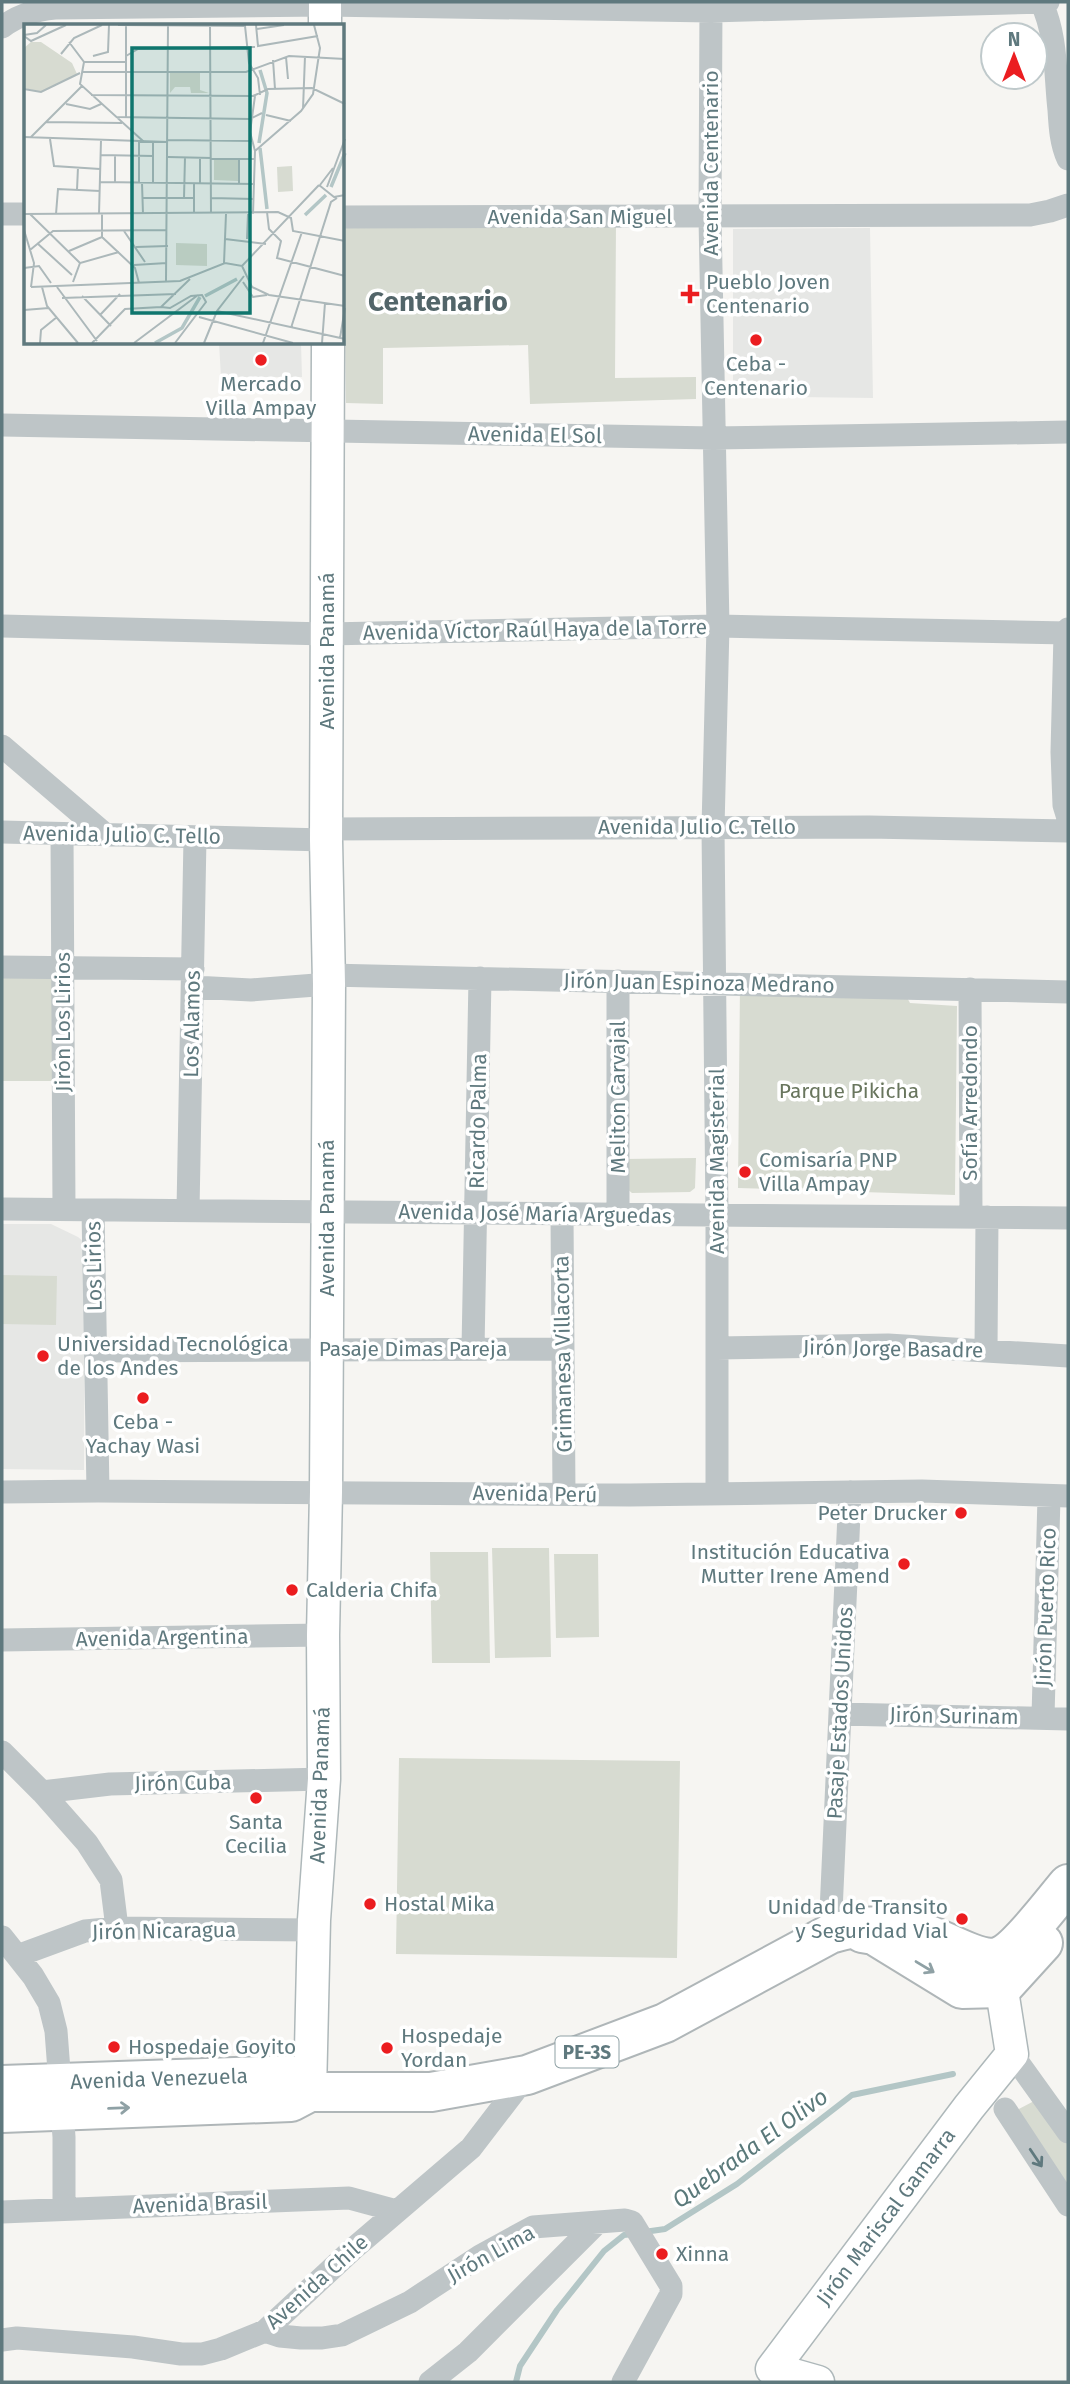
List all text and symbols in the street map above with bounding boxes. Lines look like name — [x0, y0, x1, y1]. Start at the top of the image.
north arrow — [979, 21, 1049, 91]
inset map — [24, 24, 345, 345]
text: N — [1008, 28, 1020, 51]
street label: Avenida Centenario — [698, 70, 724, 256]
street label: Avenida San Miguel — [487, 204, 673, 230]
place label: Pueblo Joven Centenario — [706, 269, 830, 319]
marker: Pueblo Joven Centenario — [680, 284, 700, 304]
district label: Centenario — [368, 285, 508, 318]
marker: Ceba - Centenario — [748, 332, 764, 348]
place label: Ceba - Centenario — [704, 351, 808, 401]
marker: Mercado Villa Ampay — [253, 352, 269, 368]
place label: Mercado Villa Ampay — [206, 371, 317, 421]
street label: Avenida El Sol — [468, 421, 602, 449]
street label: Avenida Panamá — [314, 572, 340, 730]
street label: Avenida Víctor Raúl Haya de la Torre — [363, 614, 707, 646]
street label: Avenida Julio C. Tello — [598, 814, 796, 840]
street label: Avenida Julio C. Tello — [23, 820, 221, 850]
street label: Jirón Los Lirios — [50, 952, 76, 1092]
street label: Jirón Juan Espinoza Medrano — [563, 968, 835, 998]
street label: Los Alamos — [178, 970, 206, 1078]
street label: Meliton Carvajal — [605, 1021, 631, 1173]
street label: Sofía Arredondo — [957, 1025, 983, 1181]
street label: Ricardo Palma — [464, 1053, 492, 1189]
street label: Avenida Magisterial — [704, 1068, 730, 1254]
park label: Parque Pikicha — [779, 1078, 919, 1104]
street label: Avenida Panamá — [314, 1139, 340, 1297]
place label: Comisaría PNP Villa Ampay — [759, 1147, 897, 1197]
marker: Comisaría PNP Villa Ampay — [737, 1164, 753, 1180]
street label: Avenida José María Arguedas — [398, 1199, 672, 1229]
street label: Los Lirios — [80, 1221, 108, 1311]
street label: Grimanesa Villacorta — [548, 1255, 578, 1453]
place label: Universidad Tecnológica de los Andes — [57, 1331, 289, 1381]
street label: Jirón Jorge Basadre — [803, 1334, 983, 1364]
street label: Pasaje Dimas Pareja — [319, 1336, 507, 1362]
marker: Universidad Tecnológica de los Andes — [35, 1348, 51, 1364]
marker: Ceba - Yachay Wasi — [135, 1390, 151, 1406]
place label: Ceba - Yachay Wasi — [86, 1409, 200, 1459]
street label: Avenida Perú — [472, 1480, 598, 1508]
place label: Peter Drucker — [818, 1500, 947, 1526]
marker: Peter Drucker — [953, 1505, 969, 1521]
street label: Jirón Puerto Rico — [1030, 1527, 1062, 1687]
place label: Institución Educativa Mutter Irene Amend — [691, 1539, 890, 1589]
marker: Institución Educativa Mutter Irene Amend — [896, 1556, 912, 1572]
place label: Calderia Chifa — [306, 1577, 438, 1603]
marker: Calderia Chifa — [284, 1582, 300, 1598]
street label: Pasaje Estados Unidos — [821, 1606, 859, 1820]
street label: Avenida Argentina — [75, 1623, 249, 1653]
street label: Jirón Surinam — [889, 1702, 1019, 1730]
street label: Avenida Panamá — [304, 1706, 336, 1864]
street label: Jirón Cuba — [134, 1769, 232, 1797]
marker: Santa Cecilia — [248, 1790, 264, 1806]
place label: Santa Cecilia — [225, 1809, 287, 1859]
place label: Hostal Mika — [384, 1891, 495, 1917]
place label: Unidad de Transito y Seguridad Vial — [768, 1894, 948, 1944]
marker: Hostal Mika — [362, 1896, 378, 1912]
marker: Unidad de Transito y Seguridad Vial — [954, 1911, 970, 1927]
street label: Jirón Nicaragua — [92, 1917, 236, 1945]
one-way arrow — [915, 1960, 935, 1974]
place label: Hospedaje Yordan — [401, 2023, 502, 2073]
place label: Hospedaje Goyito — [128, 2034, 296, 2060]
road number: PE-3S — [556, 2036, 618, 2068]
marker: Hospedaje Goyito — [106, 2039, 122, 2055]
marker: Hospedaje Yordan — [379, 2040, 395, 2056]
street label: Avenida Venezuela — [70, 2063, 248, 2095]
water label: Quebrada El Olivo — [667, 2082, 833, 2214]
one-way arrow — [107, 2102, 130, 2115]
street label: Jirón Mariscal Gamarra — [811, 2123, 961, 2311]
one-way arrow — [1028, 2148, 1043, 2167]
street label: Avenida Brasil — [132, 2189, 268, 2219]
street label: Jirón Lima — [443, 2219, 539, 2289]
street label: Avenida Chile — [260, 2229, 374, 2335]
place label: Xinna — [676, 2241, 729, 2267]
marker: Xinna — [654, 2246, 670, 2262]

